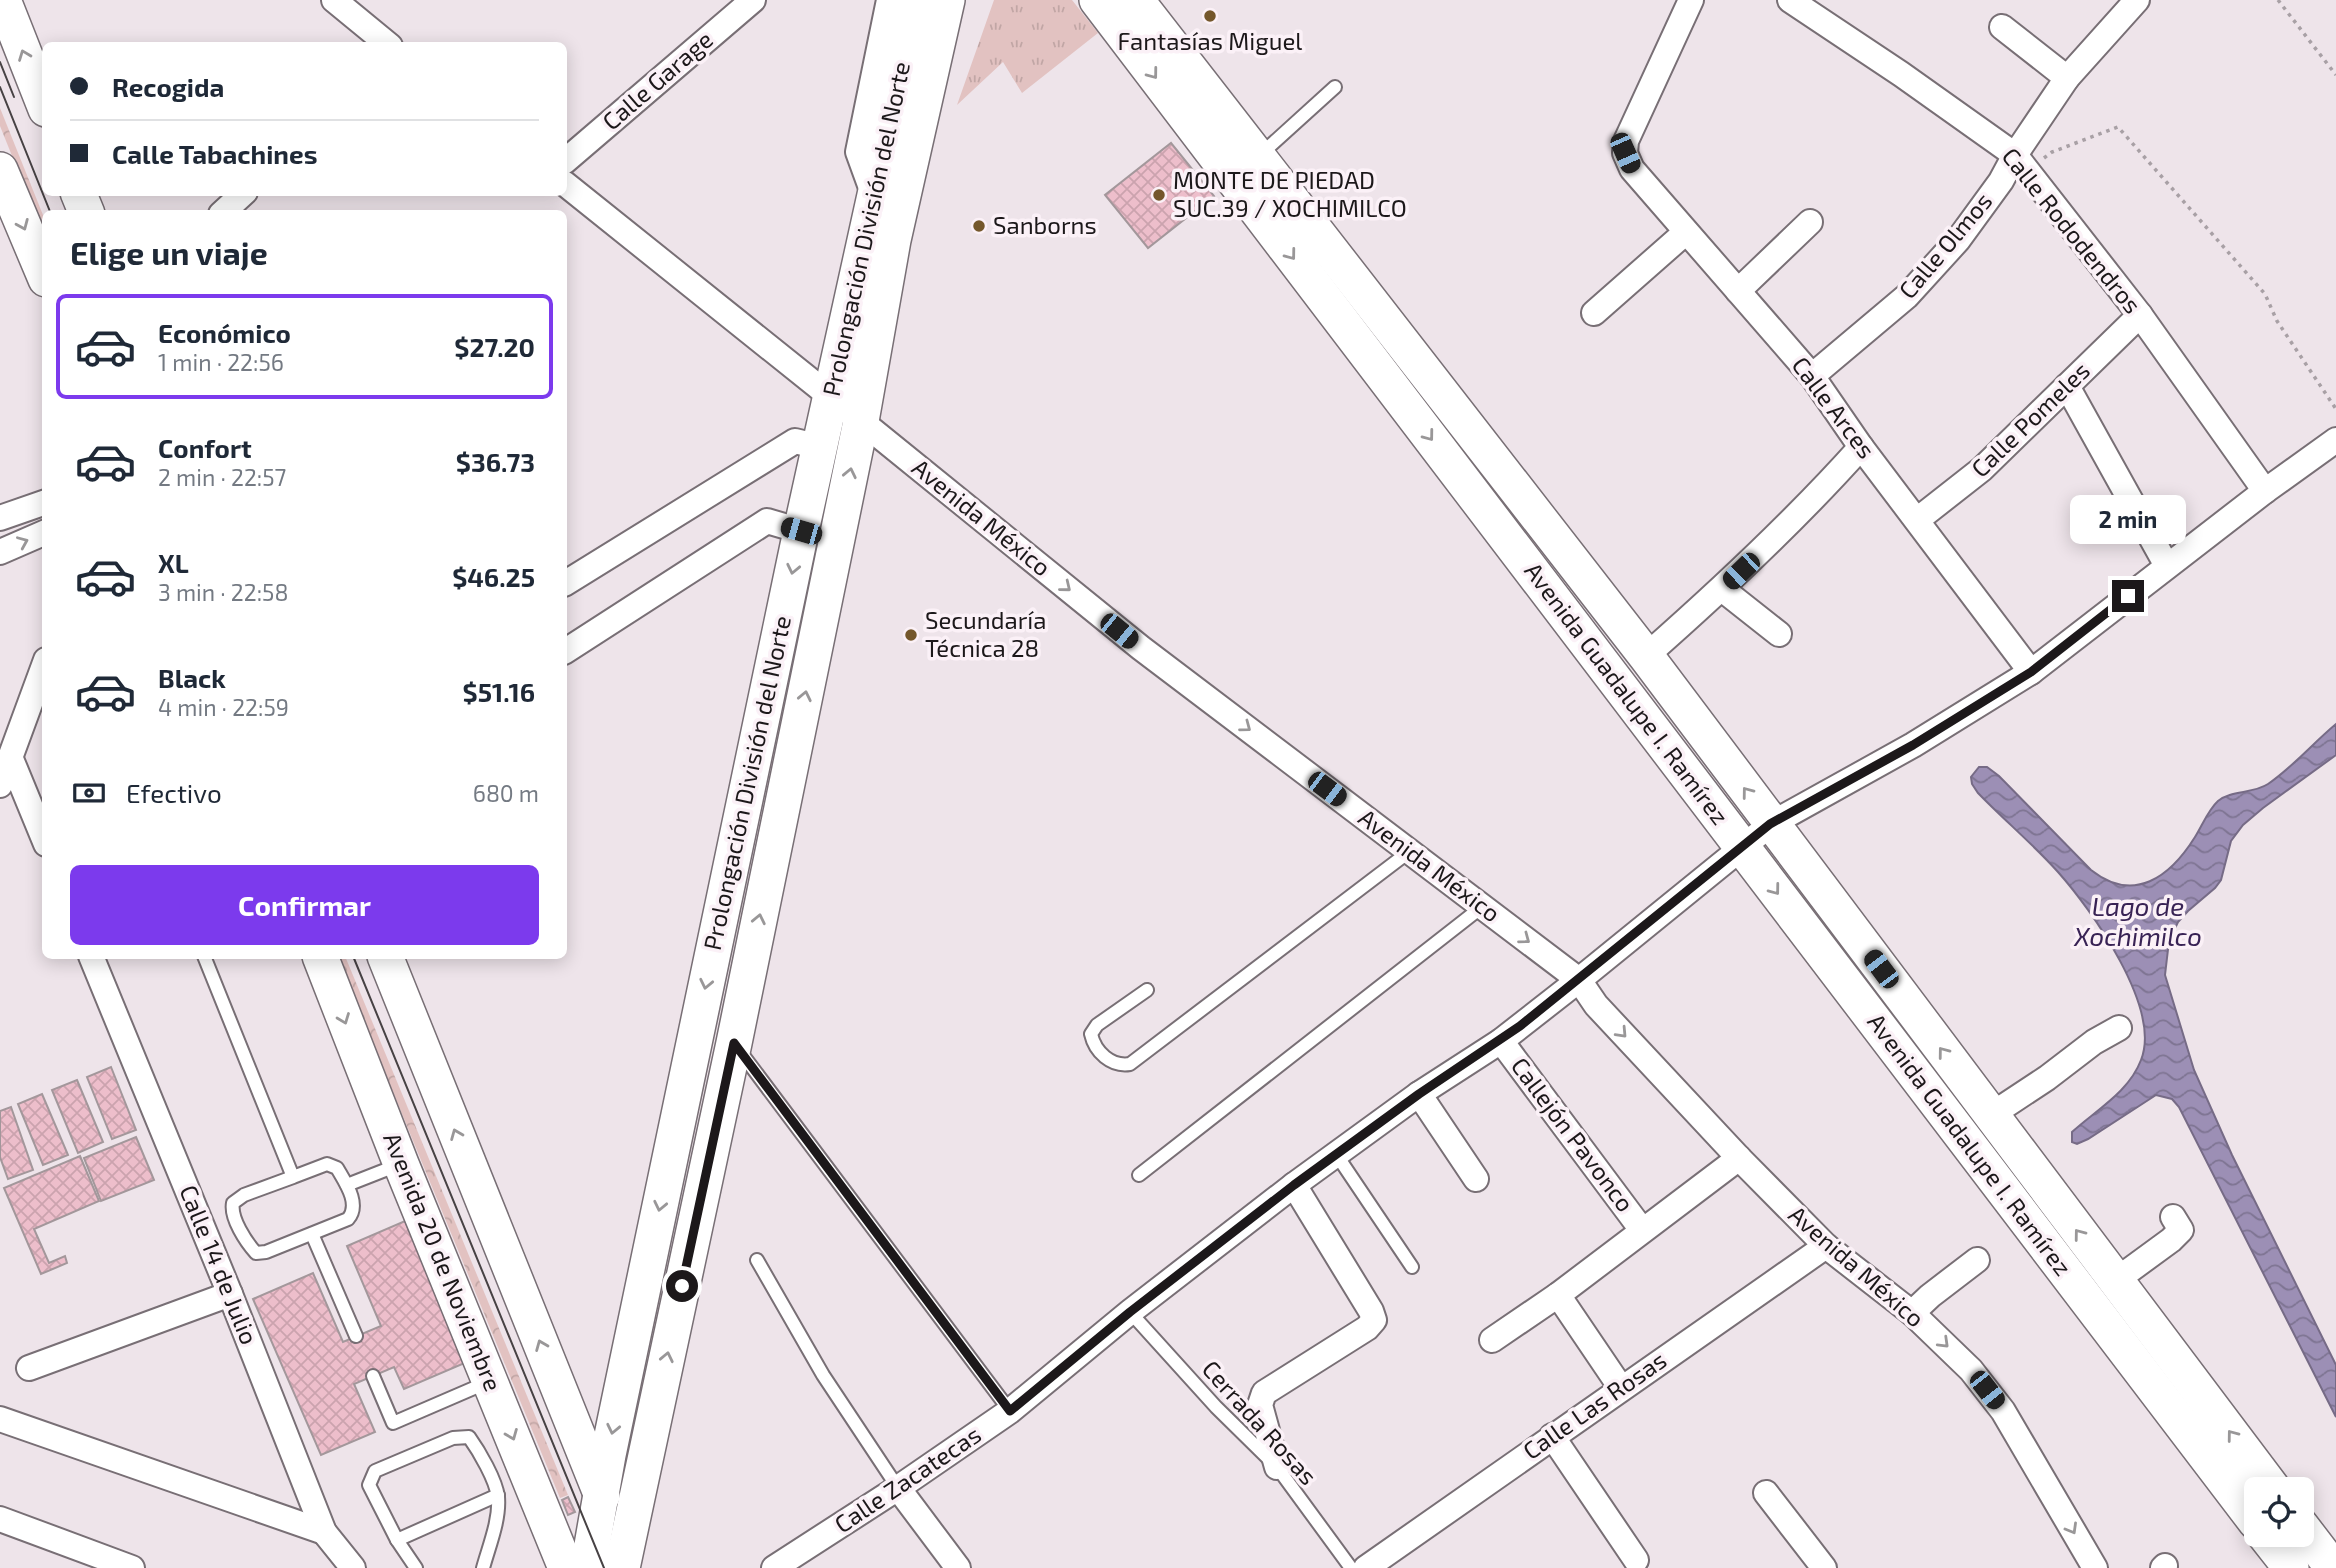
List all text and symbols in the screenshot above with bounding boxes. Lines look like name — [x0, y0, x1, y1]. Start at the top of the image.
marker: Fantasías Miguel — [1202, 8, 1218, 24]
street label: Calle Garage — [596, 24, 718, 136]
place label: Fantasías Miguel — [1118, 26, 1302, 55]
one-way arrow — [18, 49, 32, 61]
street label: Prolongación División del Norte — [816, 59, 915, 399]
one-way arrow — [1145, 66, 1158, 79]
text: Recogida — [112, 71, 224, 102]
car — [1607, 130, 1644, 176]
text: Calle Tabachines — [112, 138, 317, 169]
street label: Calle Rododendros — [1997, 141, 2148, 319]
place label: MONTE DE PIEDAD SUC.39 / XOCHIMILCO — [1173, 165, 1407, 222]
street label: Calle Olmos — [1892, 186, 1998, 304]
marker: MONTE DE PIEDAD SUC.39 / XOCHIMILCO — [1151, 187, 1167, 203]
place label: Sanborns — [993, 210, 1097, 239]
one-way arrow — [14, 218, 28, 230]
marker: Sanborns — [971, 218, 987, 234]
text: Elige un viaje — [70, 233, 268, 271]
one-way arrow — [1283, 247, 1296, 260]
icon: car — [74, 315, 137, 378]
text: Económico — [158, 317, 291, 348]
text: $27.20 — [454, 331, 535, 362]
text: 1 min · 22:56 — [158, 348, 284, 376]
street label: Calle Arces — [1787, 351, 1882, 464]
street label: Calle Pomeles — [1965, 355, 2095, 483]
one-way arrow — [1421, 428, 1433, 441]
icon: car — [74, 430, 137, 493]
text: Confort — [158, 432, 252, 463]
text: $36.73 — [456, 446, 535, 477]
street label: Avenida México — [907, 452, 1057, 582]
text: 2 min · 22:57 — [158, 463, 286, 491]
one-way arrow — [842, 467, 857, 479]
callout: 2 min — [2070, 494, 2186, 544]
text: 2 min — [2099, 505, 2157, 533]
car — [778, 515, 825, 547]
one-way arrow — [15, 536, 28, 550]
icon: car — [74, 545, 137, 608]
text: XL — [158, 547, 189, 578]
car — [1719, 549, 1764, 593]
street label: Avenida Guadalupe I. Ramírez — [1519, 556, 1735, 830]
text: $46.25 — [452, 561, 535, 592]
one-way arrow — [786, 563, 801, 575]
text: 3 min · 22:58 — [158, 578, 288, 606]
one-way arrow — [1059, 579, 1071, 592]
route end — [2112, 580, 2144, 612]
place label: Secundaría Técnica 28 — [925, 605, 1046, 662]
car — [1097, 610, 1142, 652]
street label: Prolongación División del Norte — [697, 613, 796, 953]
marker: Secundaría Técnica 28 — [903, 627, 919, 643]
icon: car — [74, 660, 137, 723]
text: Black — [158, 662, 226, 693]
text: $51.16 — [463, 676, 535, 707]
one-way arrow — [796, 690, 811, 702]
text: 4 min · 22:59 — [158, 693, 289, 721]
one-way arrow — [1238, 719, 1250, 732]
car — [1304, 768, 1351, 810]
icon: cash — [70, 774, 108, 812]
text: Efectivo — [126, 777, 222, 808]
text: 680 m — [473, 779, 539, 807]
one-way arrow — [1743, 787, 1755, 800]
street label: Avenida México — [1353, 802, 1506, 927]
button: Confirmar — [70, 865, 539, 945]
one-way arrow — [1766, 882, 1779, 894]
water label: Lago de Xochimilco — [2073, 890, 2202, 951]
one-way arrow — [751, 913, 766, 925]
one-way arrow — [1517, 930, 1529, 943]
car — [1860, 946, 1903, 992]
one-way arrow — [700, 978, 715, 990]
street label: Avenida Guadalupe I. Ramírez — [1862, 1007, 2078, 1281]
one-way arrow — [336, 1013, 350, 1025]
one-way arrow — [1614, 1025, 1626, 1038]
one-way arrow — [1939, 1047, 1951, 1060]
street label: Callejón Pavonco — [1506, 1051, 1641, 1217]
street label: Avenida 20 de Noviembre — [378, 1128, 509, 1395]
one-way arrow — [451, 1129, 465, 1141]
street label: Calle 14 de Julio — [174, 1181, 265, 1348]
street label: Avenida México — [1783, 1199, 1931, 1333]
one-way arrow — [653, 1200, 668, 1212]
one-way arrow — [2075, 1229, 2088, 1242]
route start — [666, 1270, 698, 1302]
one-way arrow — [1935, 1335, 1948, 1348]
one-way arrow — [536, 1340, 550, 1352]
street label: Calle Las Rosas — [1517, 1345, 1671, 1465]
one-way arrow — [658, 1351, 673, 1363]
street label: Cerrada Rosas — [1197, 1354, 1323, 1490]
car — [1966, 1367, 2009, 1413]
street label: Calle Zacatecas — [829, 1419, 986, 1538]
one-way arrow — [607, 1423, 622, 1435]
one-way arrow — [504, 1427, 518, 1440]
one-way arrow — [2227, 1430, 2240, 1443]
map controls — [2244, 1477, 2314, 1547]
button: locate — [2244, 1477, 2314, 1547]
one-way arrow — [2064, 1522, 2077, 1535]

